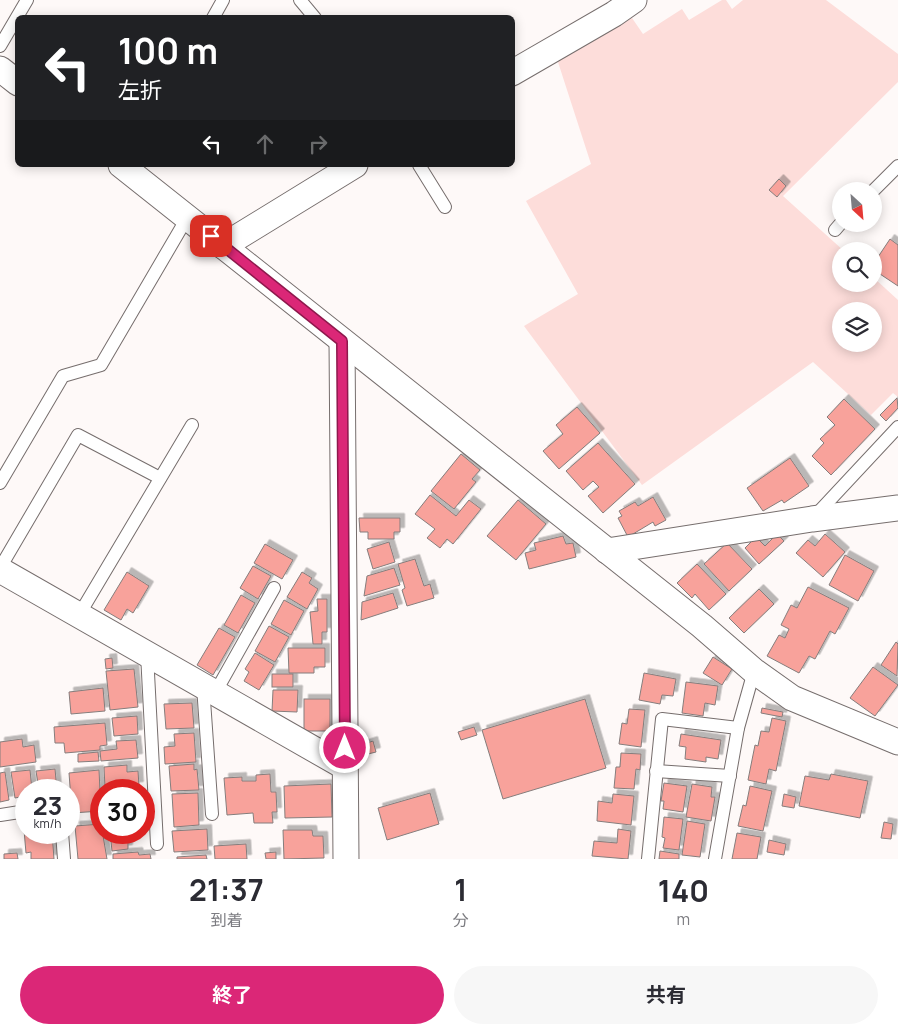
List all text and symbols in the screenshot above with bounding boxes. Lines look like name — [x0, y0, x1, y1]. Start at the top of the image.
text: 100 m — [118, 27, 218, 75]
icon: left — [35, 35, 100, 100]
text: 左折 — [118, 75, 162, 105]
icon: left — [198, 130, 226, 158]
icon: ahead — [251, 130, 279, 158]
icon: right — [304, 130, 332, 158]
north arrow — [832, 182, 882, 232]
map controls — [832, 182, 882, 352]
pin — [190, 215, 232, 257]
icon: arrive — [197, 222, 225, 250]
button: search — [832, 242, 882, 292]
button: layers — [832, 302, 882, 352]
position arrow — [318, 721, 370, 773]
speed limit sign: 30 — [90, 779, 155, 844]
text: 23 — [33, 788, 62, 823]
text: km/h — [34, 815, 61, 832]
text: 21:37 — [189, 869, 264, 910]
text: 1 — [454, 869, 467, 910]
text: 140 — [658, 870, 709, 911]
text: m — [677, 908, 690, 930]
text: 到着 — [210, 909, 242, 931]
text: 分 — [453, 909, 469, 931]
button: 終了 — [20, 966, 444, 1024]
button: 共有 — [454, 966, 878, 1024]

